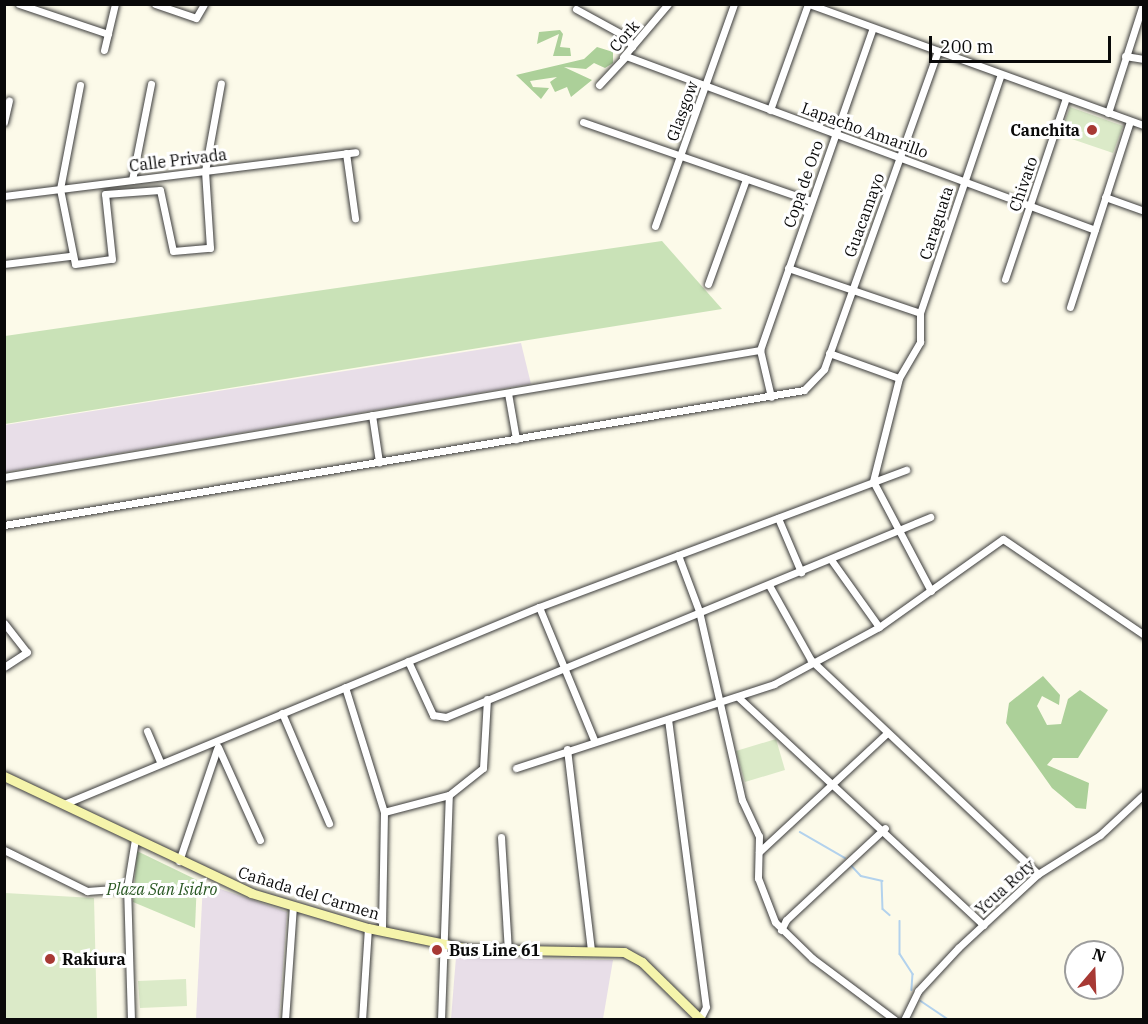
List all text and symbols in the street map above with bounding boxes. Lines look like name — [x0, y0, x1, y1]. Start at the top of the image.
street label: Cork — [605, 16, 643, 56]
scale bar — [932, 24, 1114, 62]
text: 200 m — [940, 35, 994, 58]
street label: Glasgow — [662, 78, 702, 144]
street label: Lapacho Amarillo — [799, 98, 931, 162]
place label: Canchita — [1010, 120, 1080, 140]
marker: Canchita — [1085, 123, 1099, 137]
street label: Copa de Oro — [779, 138, 827, 230]
street label: Calle Privada — [128, 144, 228, 176]
street label: Chivato — [1005, 154, 1041, 214]
street label: Guacamayo — [840, 170, 888, 260]
street label: Caraguata — [915, 184, 957, 262]
street label: Ycua Roty — [971, 855, 1039, 919]
street label: Cañada del Carmen — [236, 862, 382, 924]
park label: Plaza San Isidro — [107, 879, 217, 899]
place label: Bus Line 61 — [449, 940, 540, 960]
north arrow — [1064, 940, 1124, 1000]
marker: Bus Line 61 — [430, 943, 444, 957]
text: N — [1090, 943, 1108, 966]
place label: Rakiura — [62, 949, 126, 969]
marker: Rakiura — [43, 952, 57, 966]

